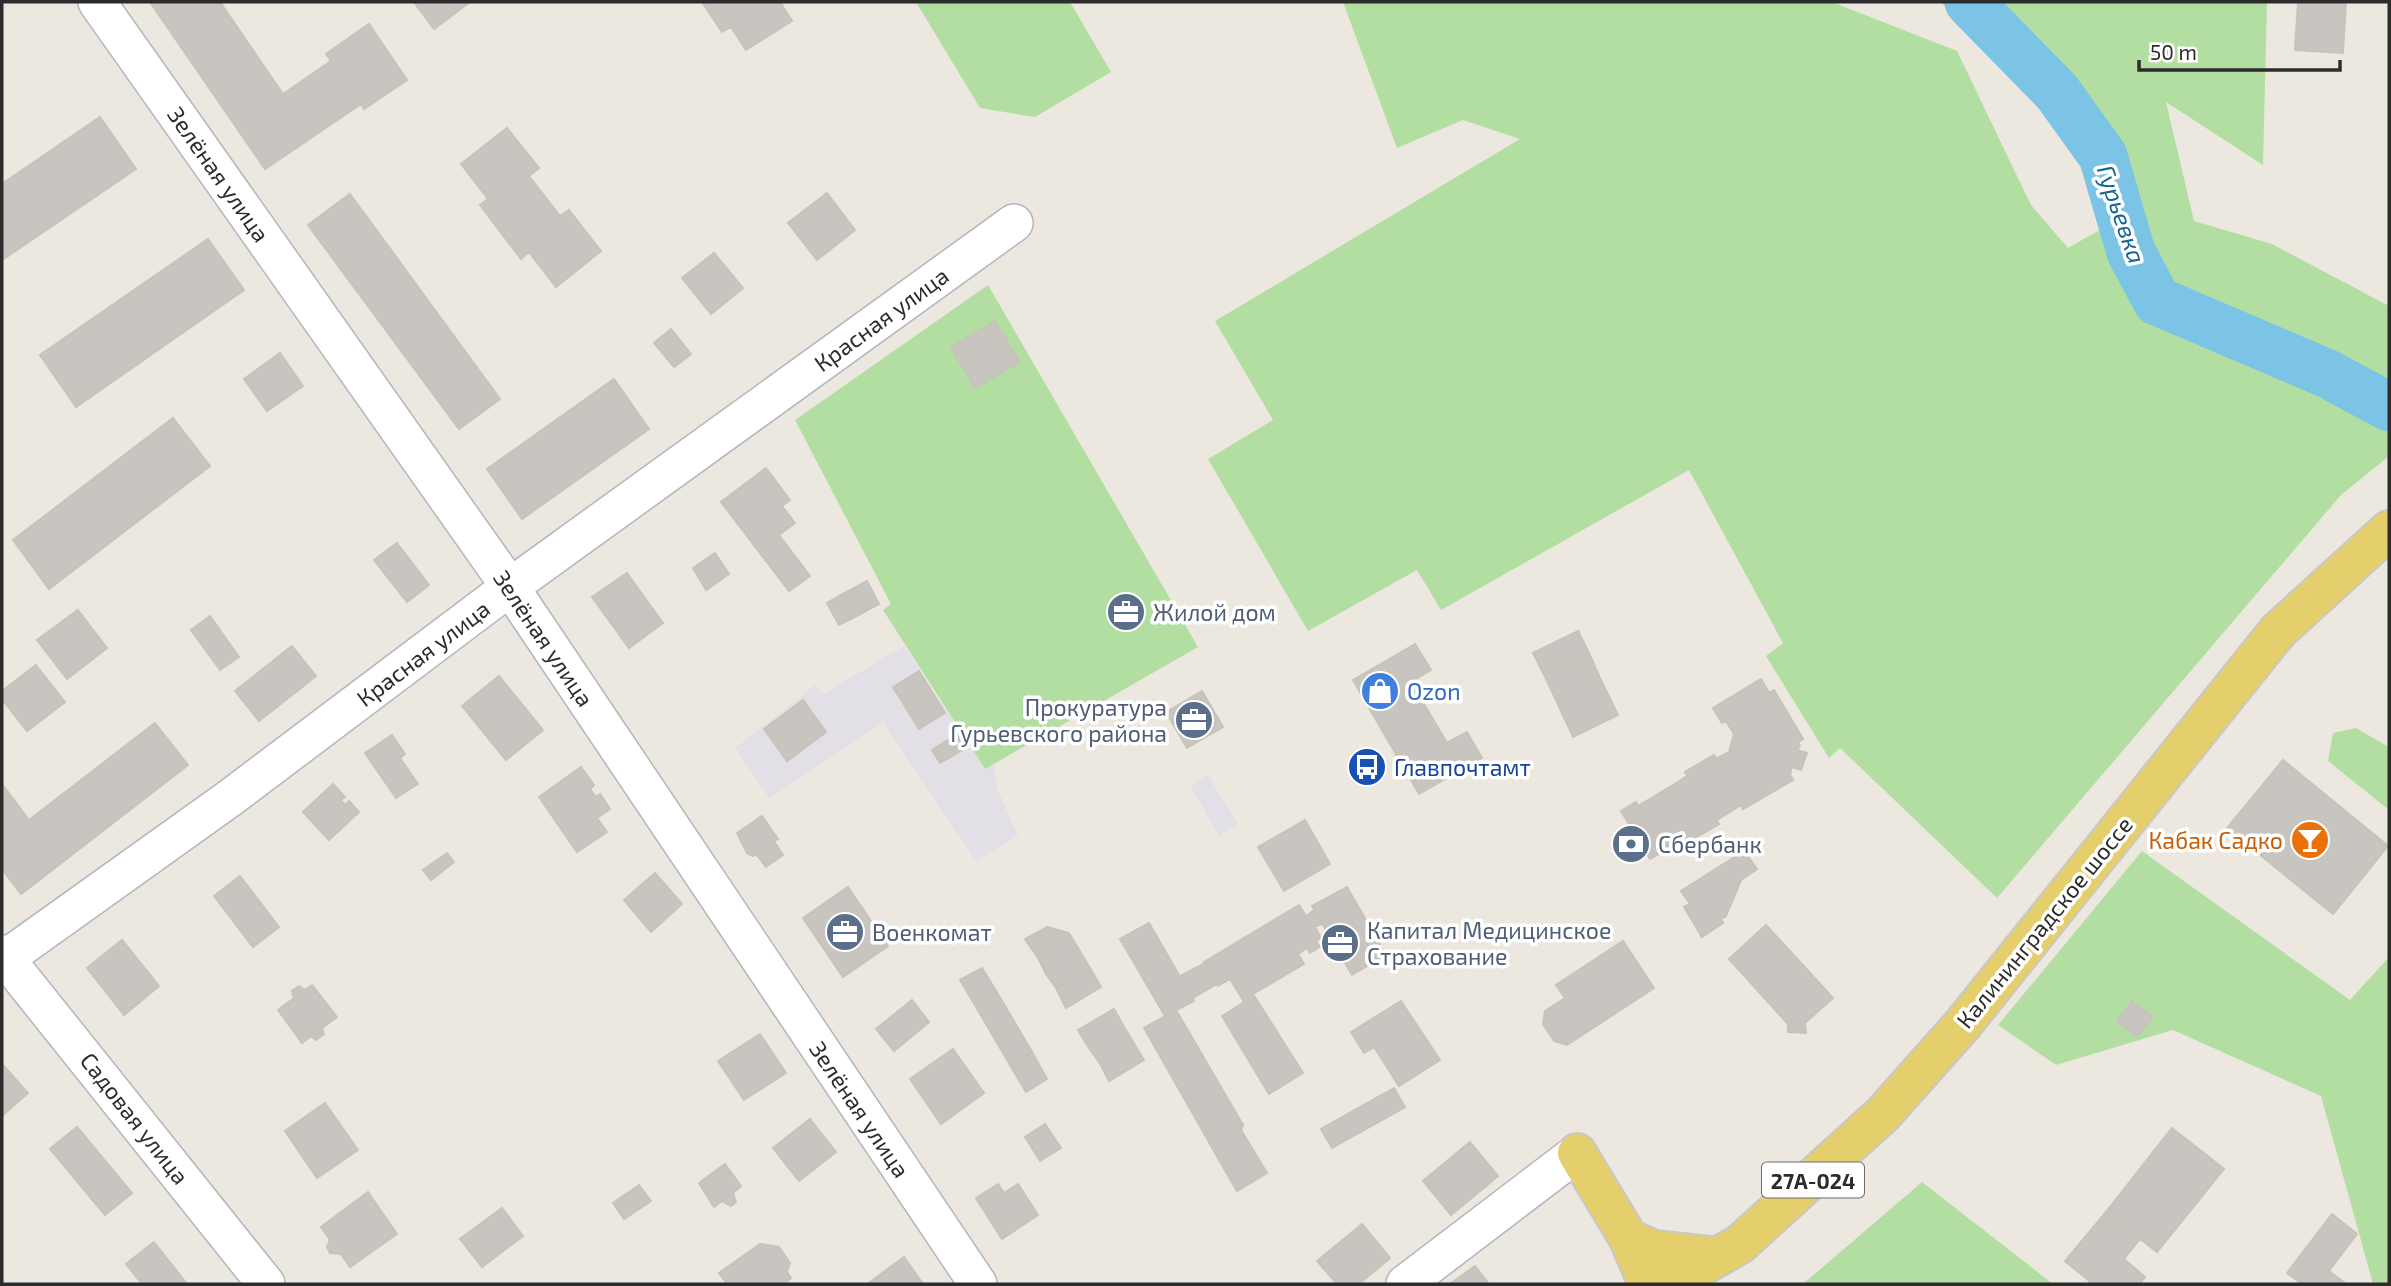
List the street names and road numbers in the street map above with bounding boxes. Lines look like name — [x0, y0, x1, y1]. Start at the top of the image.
street label: Зелёная улица — [161, 101, 276, 247]
street label: Красная улица — [808, 261, 954, 378]
street label: Зелёная улица — [487, 565, 600, 712]
street label: Красная улица — [351, 594, 496, 713]
street label: Калининградское шоссе — [1950, 811, 2138, 1033]
street label: Зелёная улица — [803, 1036, 916, 1183]
street label: Садовая улица — [74, 1046, 195, 1190]
road number: 27А-024 — [1762, 1162, 1864, 1198]

